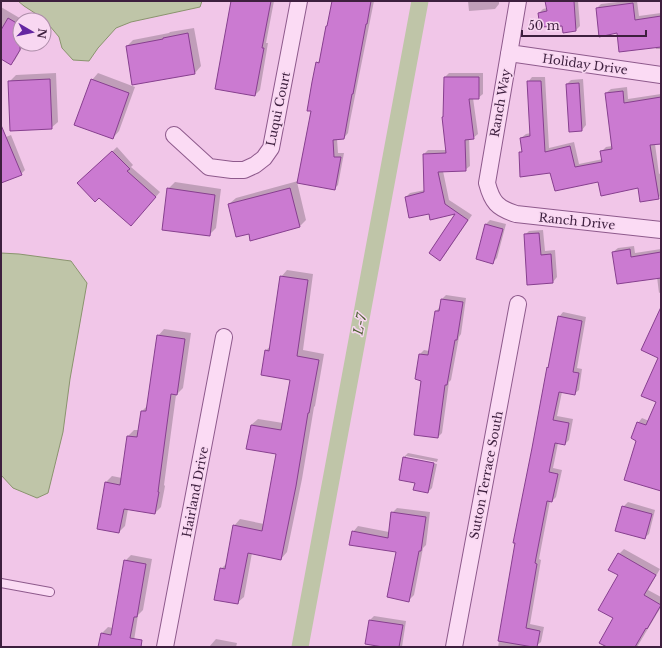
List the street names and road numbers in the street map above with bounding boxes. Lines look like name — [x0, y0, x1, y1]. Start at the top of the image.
street label: Holiday Drive — [541, 51, 629, 77]
street label: Ranch Way — [487, 67, 513, 138]
street label: Luqui Court — [263, 70, 293, 148]
street label: Ranch Drive — [538, 210, 616, 232]
street label: Sutton Terrace South — [466, 409, 506, 541]
street label: Hairland Drive — [179, 445, 211, 539]

